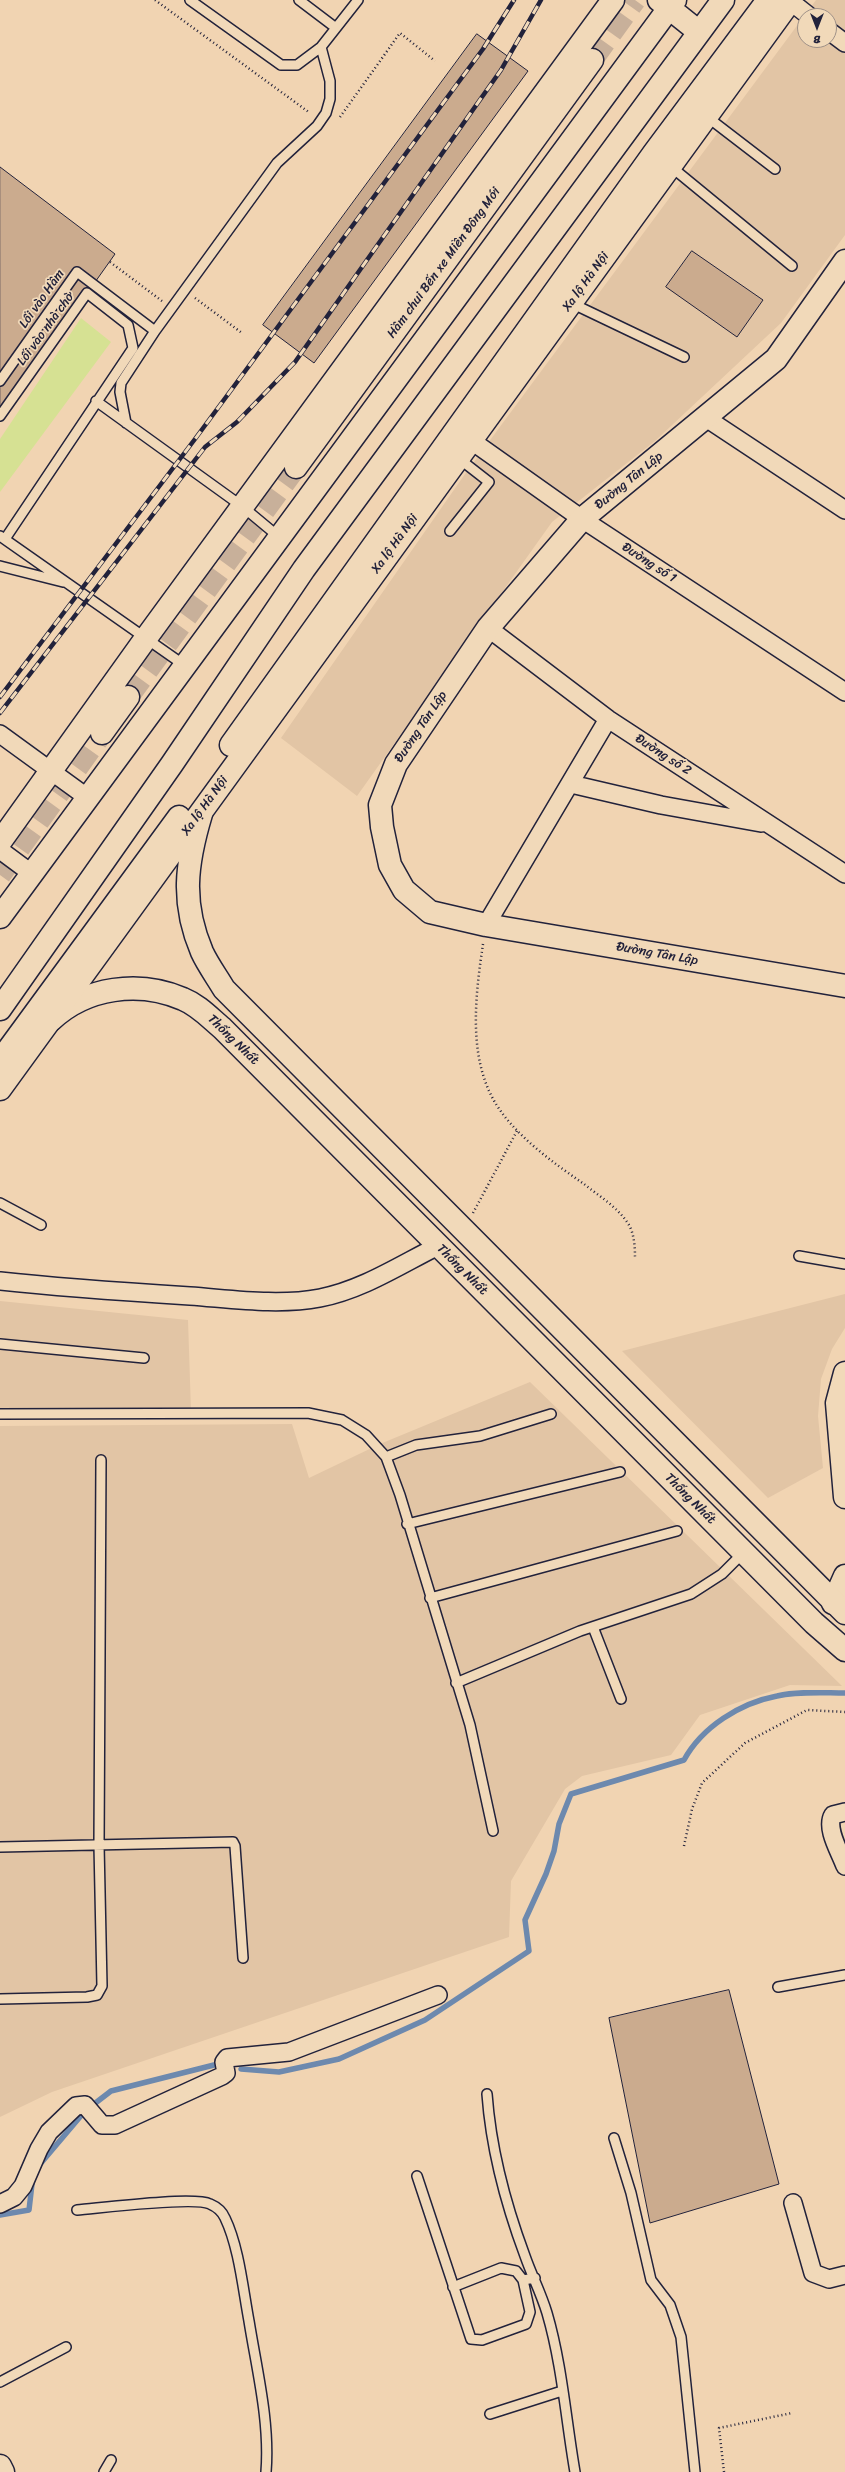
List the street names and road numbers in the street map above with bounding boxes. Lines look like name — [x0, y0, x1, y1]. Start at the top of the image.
street label: Hầm chui Bến xe Miền Đông Mới — [384, 184, 504, 342]
street label: Xa lộ Hà Nội — [559, 249, 613, 315]
street label: Lối vào Hầm — [16, 267, 68, 331]
street label: Lối vào nhà chờ — [14, 289, 78, 369]
street label: Đường Tân Lập — [592, 449, 666, 513]
street label: Xa lộ Hà Nội — [368, 511, 422, 577]
street label: Đường số 1 — [619, 540, 679, 586]
street label: Đường Tân Lập — [391, 688, 451, 766]
street label: Đường số 2 — [632, 731, 694, 779]
street label: Xa lộ Hà Nội — [178, 773, 232, 839]
street label: Đường Tân Lập — [615, 939, 699, 969]
street label: Thống Nhất — [204, 1012, 262, 1068]
street label: Thống Nhất — [433, 1241, 491, 1299]
street label: Thống Nhất — [661, 1470, 719, 1528]

